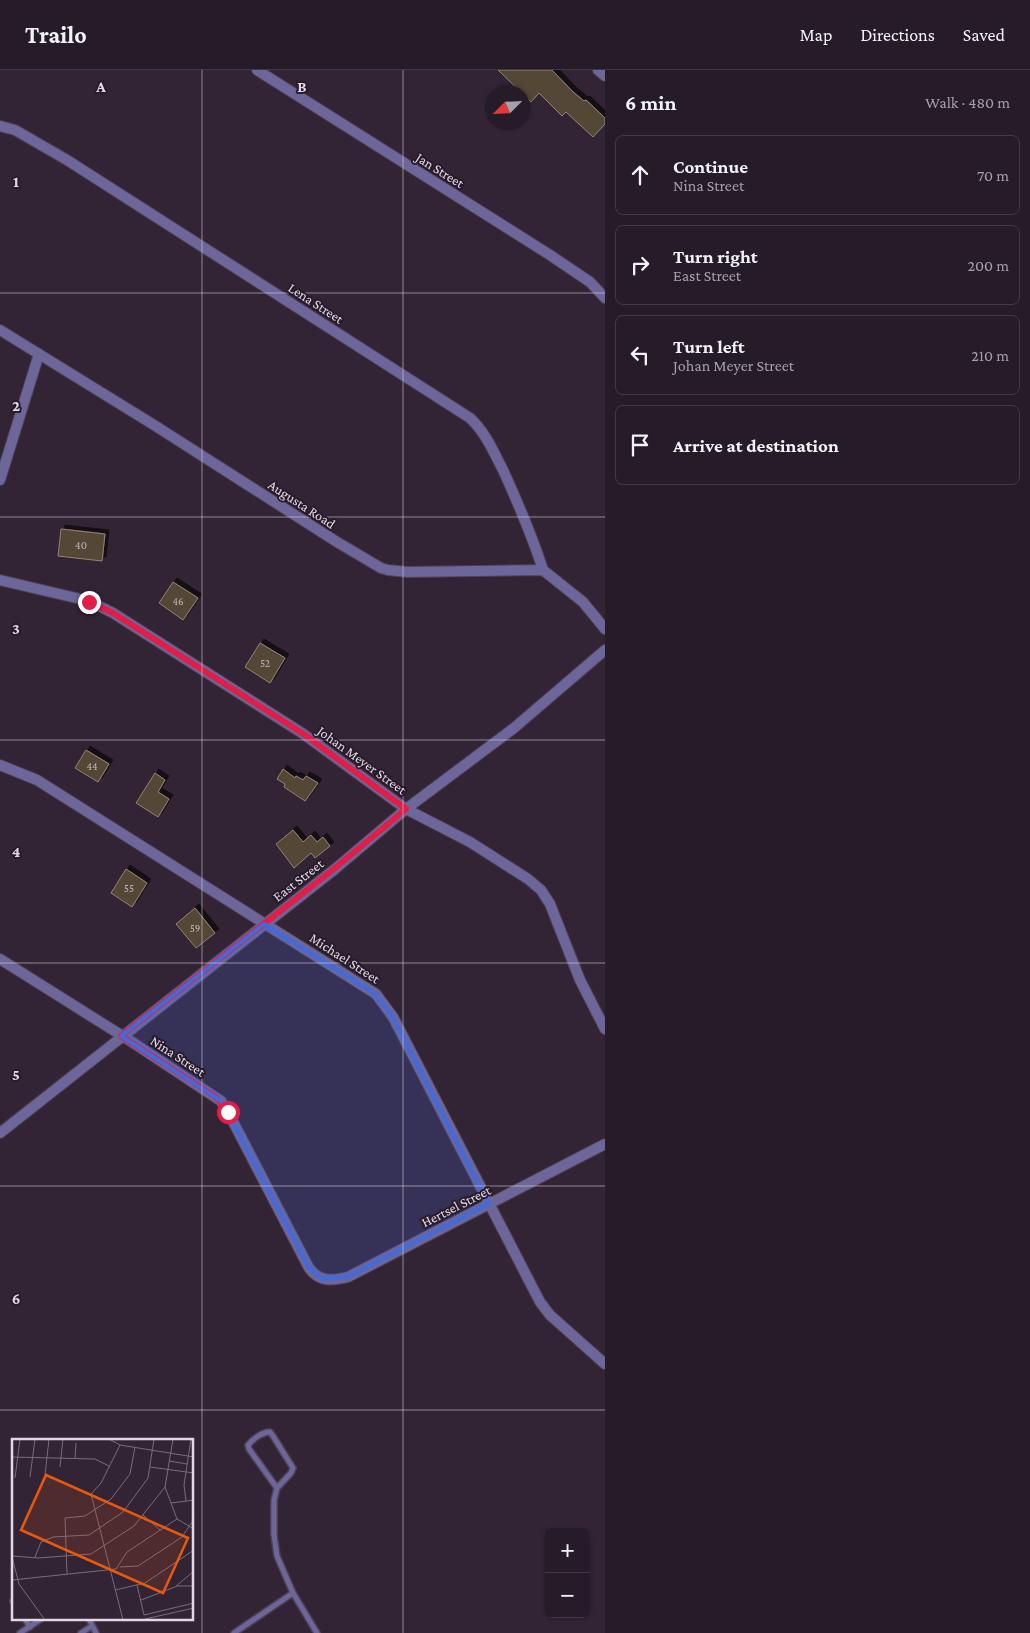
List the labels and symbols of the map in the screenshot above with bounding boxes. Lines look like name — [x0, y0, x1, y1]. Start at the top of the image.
text: A — [95, 78, 106, 95]
text: B — [297, 78, 307, 95]
north arrow — [485, 85, 530, 130]
street label: Jan Street — [411, 148, 467, 191]
text: 1 — [13, 173, 19, 190]
street label: Lena Street — [285, 279, 347, 327]
text: 2 — [12, 397, 20, 414]
street label: Augusta Road — [265, 476, 339, 532]
house number: 40 — [75, 539, 87, 551]
route end — [78, 591, 101, 614]
house number: 46 — [172, 595, 184, 607]
text: 3 — [12, 620, 20, 637]
house number: 52 — [260, 657, 270, 669]
street label: Johan Meyer Street — [313, 721, 410, 798]
house number: 44 — [86, 760, 98, 772]
text: 4 — [12, 843, 21, 860]
street label: East Street — [270, 855, 327, 905]
house number: 55 — [124, 882, 134, 894]
house number: 59 — [190, 922, 200, 934]
street label: Michael Street — [307, 929, 383, 987]
street label: Nina Street — [148, 1032, 209, 1080]
text: 5 — [12, 1066, 20, 1083]
route start — [217, 1101, 240, 1124]
street label: Hertsel Street — [419, 1182, 494, 1230]
text: 6 — [12, 1290, 20, 1307]
inset map — [12, 1439, 194, 1620]

